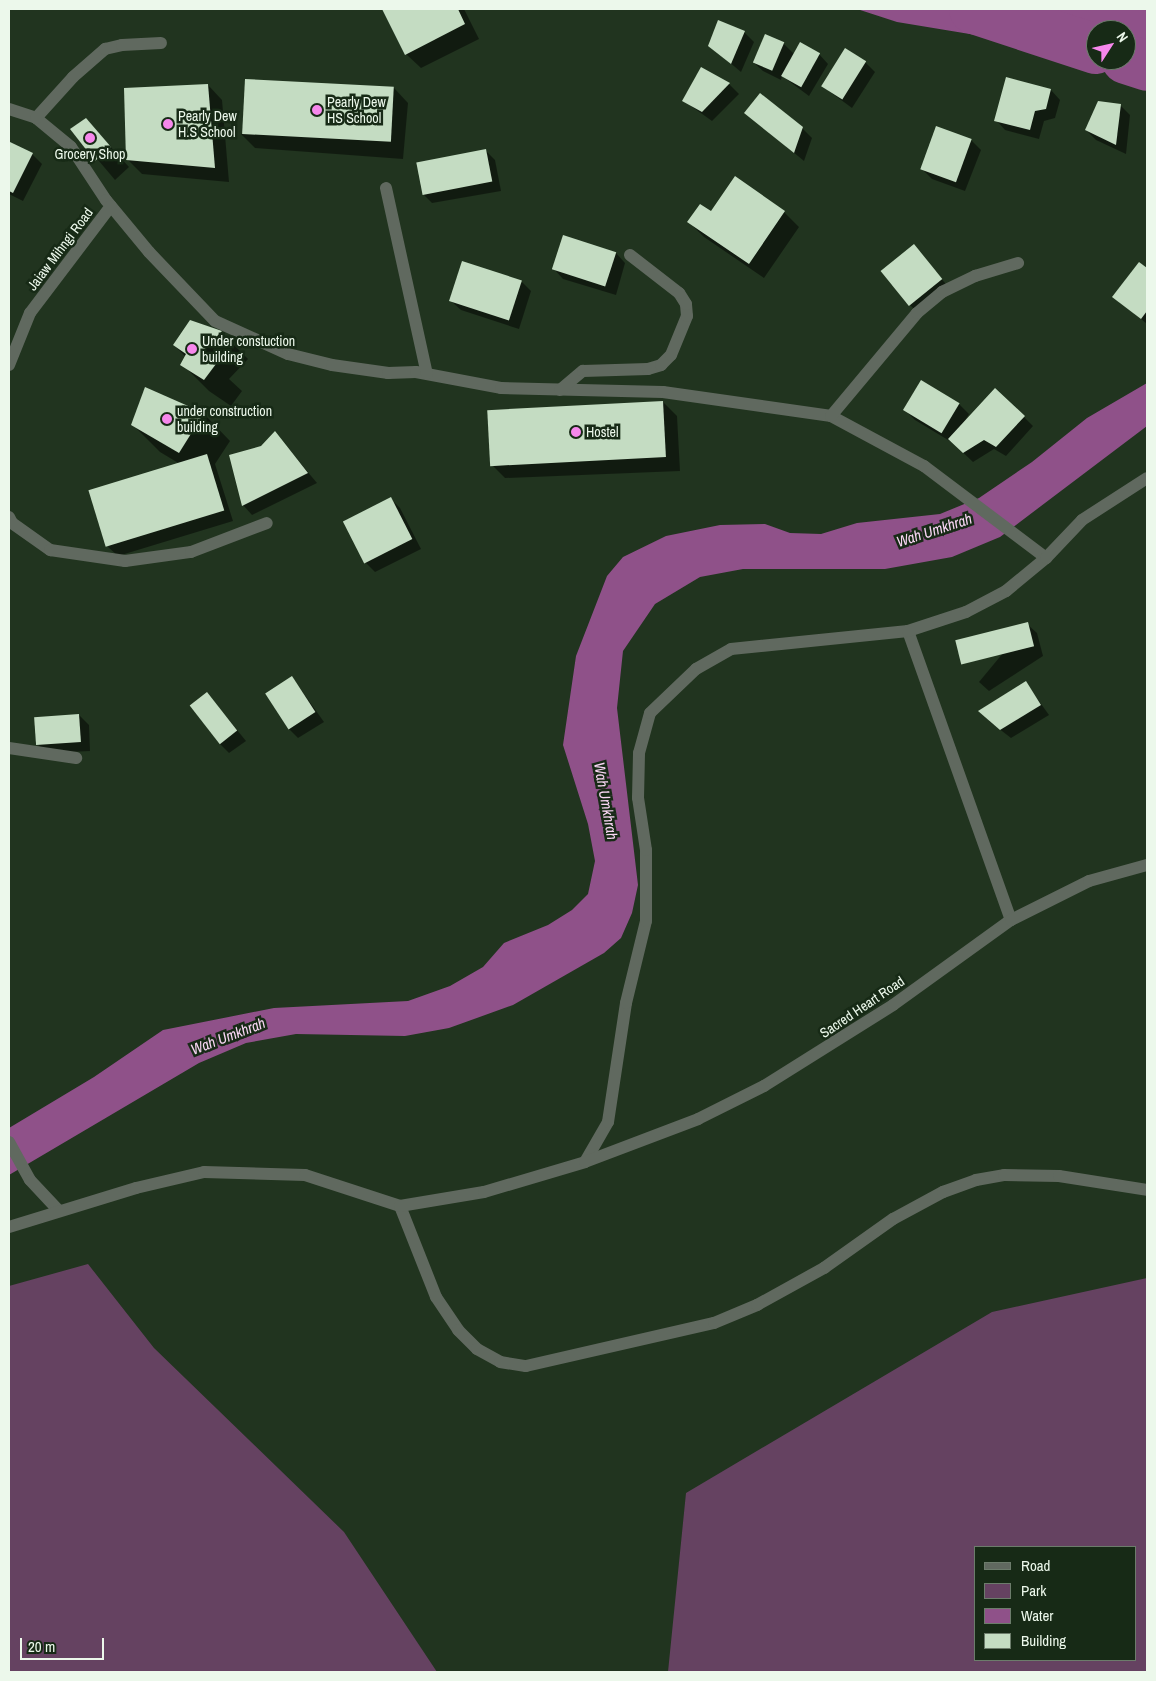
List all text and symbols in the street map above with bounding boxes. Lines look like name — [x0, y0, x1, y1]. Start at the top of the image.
north arrow — [1086, 20, 1136, 70]
text: N — [1113, 28, 1132, 46]
place label: Pearly Dew HS School — [327, 94, 386, 126]
marker: Pearly Dew HS School — [311, 104, 323, 116]
place label: Pearly Dew H.S School — [178, 108, 237, 140]
marker: Pearly Dew H.S School — [162, 118, 174, 130]
marker: Grocery Shop — [84, 132, 96, 144]
place label: Grocery Shop — [55, 146, 125, 162]
street label: Jaiaw Mihngi Road — [24, 204, 96, 294]
place label: Under constuction building — [202, 333, 295, 366]
marker: Under constuction building — [186, 343, 198, 355]
place label: under construction building — [177, 403, 272, 436]
marker: under construction building — [161, 413, 173, 425]
place label: Hostel — [586, 424, 619, 440]
marker: Hostel — [570, 426, 582, 438]
water label: Wah Umkhrah — [894, 509, 974, 551]
water label: Wah Umkhrah — [590, 761, 622, 841]
street label: Sacred Heart Road — [817, 973, 907, 1041]
water label: Wah Umkhrah — [188, 1014, 268, 1058]
legend — [974, 1546, 1136, 1661]
text: Road — [1021, 1555, 1050, 1576]
text: Park — [1021, 1580, 1046, 1601]
text: Water — [1021, 1605, 1053, 1626]
scale bar — [22, 1628, 106, 1660]
text: Building — [1021, 1630, 1066, 1651]
text: 20 m — [28, 1636, 55, 1657]

